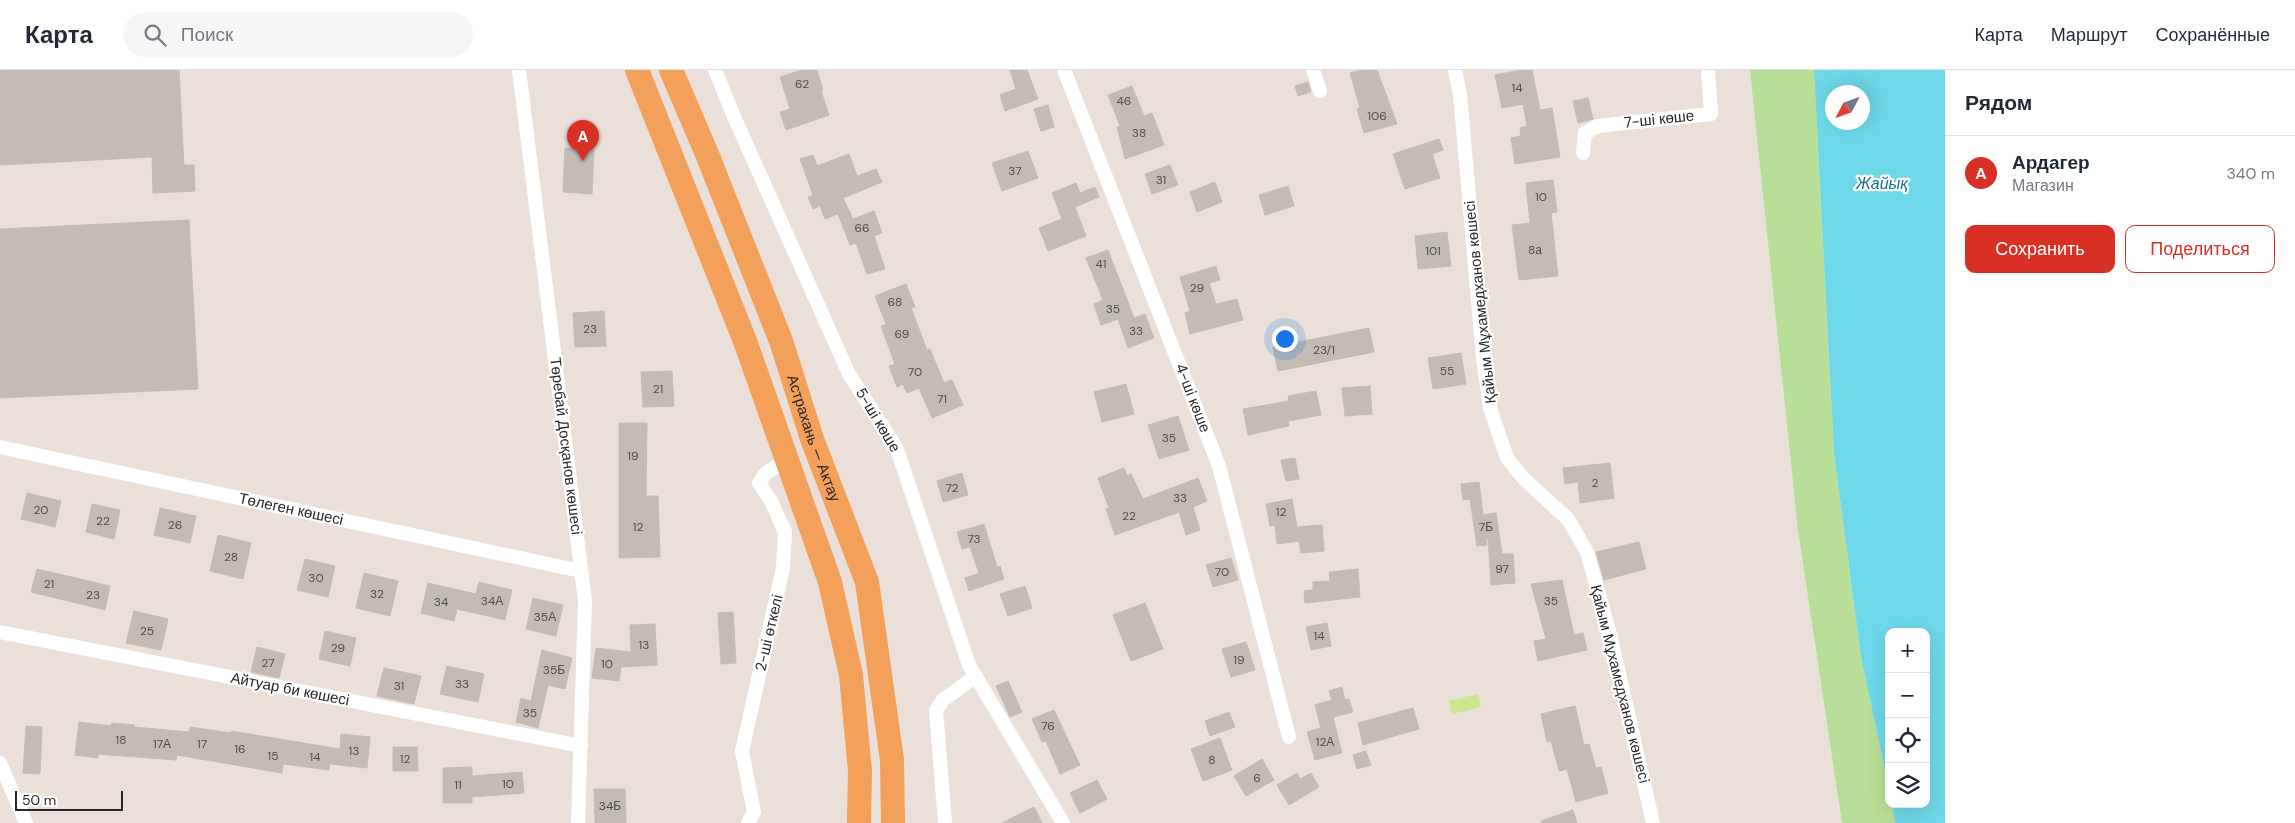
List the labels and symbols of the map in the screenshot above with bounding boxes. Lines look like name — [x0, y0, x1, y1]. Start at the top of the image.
house number: 62 — [795, 76, 809, 92]
house number: 14 — [1511, 80, 1523, 96]
north arrow — [1825, 85, 1870, 130]
house number: 46 — [1117, 93, 1131, 109]
street label: 7-шi көше — [1623, 105, 1695, 133]
house number: 106 — [1367, 108, 1387, 124]
pin: A — [567, 120, 599, 161]
house number: 38 — [1132, 125, 1146, 141]
house number: 37 — [1008, 163, 1022, 179]
house number: 31 — [1156, 172, 1166, 188]
water label: Жайық — [1855, 173, 1909, 194]
house number: 10 — [1535, 189, 1547, 205]
street label: Қайым Мұхамедханов көшесi — [1459, 200, 1501, 404]
house number: 66 — [854, 220, 870, 236]
house number: 8а — [1528, 242, 1542, 258]
house number: 101 — [1425, 243, 1441, 259]
house number: 41 — [1095, 256, 1107, 272]
house number: 29 — [1190, 280, 1204, 296]
house number: 68 — [888, 294, 902, 310]
house number: 35 — [1106, 301, 1120, 317]
house number: 23 — [583, 321, 597, 337]
house number: 33 — [1129, 323, 1143, 339]
house number: 69 — [895, 326, 909, 342]
your location — [1272, 326, 1298, 352]
house number: 23/1 — [1313, 342, 1335, 358]
street label: Төребай Досқанов көшесі — [545, 356, 587, 536]
street label: 4-шi көше — [1171, 361, 1215, 435]
house number: 55 — [1440, 363, 1454, 379]
house number: 70 — [908, 364, 922, 380]
street label: Астрахань — Актау — [782, 372, 845, 505]
house number: 21 — [653, 381, 663, 397]
street label: 5-шi көше — [851, 384, 905, 456]
house number: 71 — [937, 391, 947, 407]
house number: 35 — [1162, 430, 1176, 446]
house number: 19 — [627, 448, 639, 464]
house number: 2 — [1592, 475, 1599, 491]
house number: 72 — [945, 480, 959, 496]
street label: Төлеген көшесі — [237, 488, 345, 530]
house number: 33 — [1173, 490, 1187, 506]
house number: 20 — [33, 502, 49, 518]
house number: 12 — [1276, 504, 1286, 520]
house number: 22 — [1122, 508, 1136, 524]
house number: 22 — [96, 513, 110, 529]
house number: 26 — [168, 517, 182, 533]
house number: 12 — [633, 519, 643, 535]
house number: 7Б — [1479, 519, 1493, 535]
house number: 73 — [967, 531, 981, 547]
house number: 28 — [224, 549, 238, 565]
house number: 97 — [1495, 561, 1509, 577]
house number: 70 — [1215, 564, 1229, 580]
house number: 30 — [308, 570, 324, 586]
house number: 21 — [44, 576, 54, 592]
street label: Қайым Мұхамедханов көшесi — [1586, 583, 1654, 785]
house number: 32 — [370, 586, 384, 602]
house number: 23 — [86, 587, 100, 603]
house number: 34А — [481, 593, 503, 609]
street label: 2-ші өткелі — [750, 593, 788, 673]
house number: 35 — [1544, 593, 1558, 609]
house number: 34 — [434, 594, 448, 610]
house number: 35А — [534, 609, 556, 625]
house number: 25 — [140, 623, 154, 639]
house number: 14 — [1313, 628, 1325, 644]
house number: 13 — [639, 637, 649, 653]
house number: 29 — [331, 640, 345, 656]
house number: 19 — [1233, 652, 1245, 668]
house number: 27 — [261, 655, 275, 671]
house number: 10 — [601, 656, 613, 672]
house number: 35Б — [543, 662, 565, 678]
street label: Айтуар би көшесі — [229, 668, 351, 710]
house number: 33 — [455, 676, 469, 692]
house number: 31 — [394, 678, 404, 694]
house number: 35 — [523, 705, 537, 721]
house number: 76 — [1041, 718, 1055, 734]
house number: 18 — [115, 732, 127, 748]
house number: 12А — [1316, 734, 1334, 750]
house number: 17А — [153, 736, 171, 752]
house number: 17 — [197, 736, 207, 752]
house number: 16 — [234, 741, 246, 757]
house number: 13 — [349, 743, 359, 759]
house number: 15 — [267, 748, 279, 764]
house number: 14 — [309, 749, 321, 765]
house number: 12 — [400, 751, 410, 767]
house number: 8 — [1208, 752, 1216, 768]
house number: 6 — [1253, 770, 1261, 786]
house number: 10 — [502, 776, 514, 792]
house number: 11 — [454, 777, 462, 793]
scale bar — [15, 788, 122, 811]
house number: 34Б — [599, 798, 621, 814]

